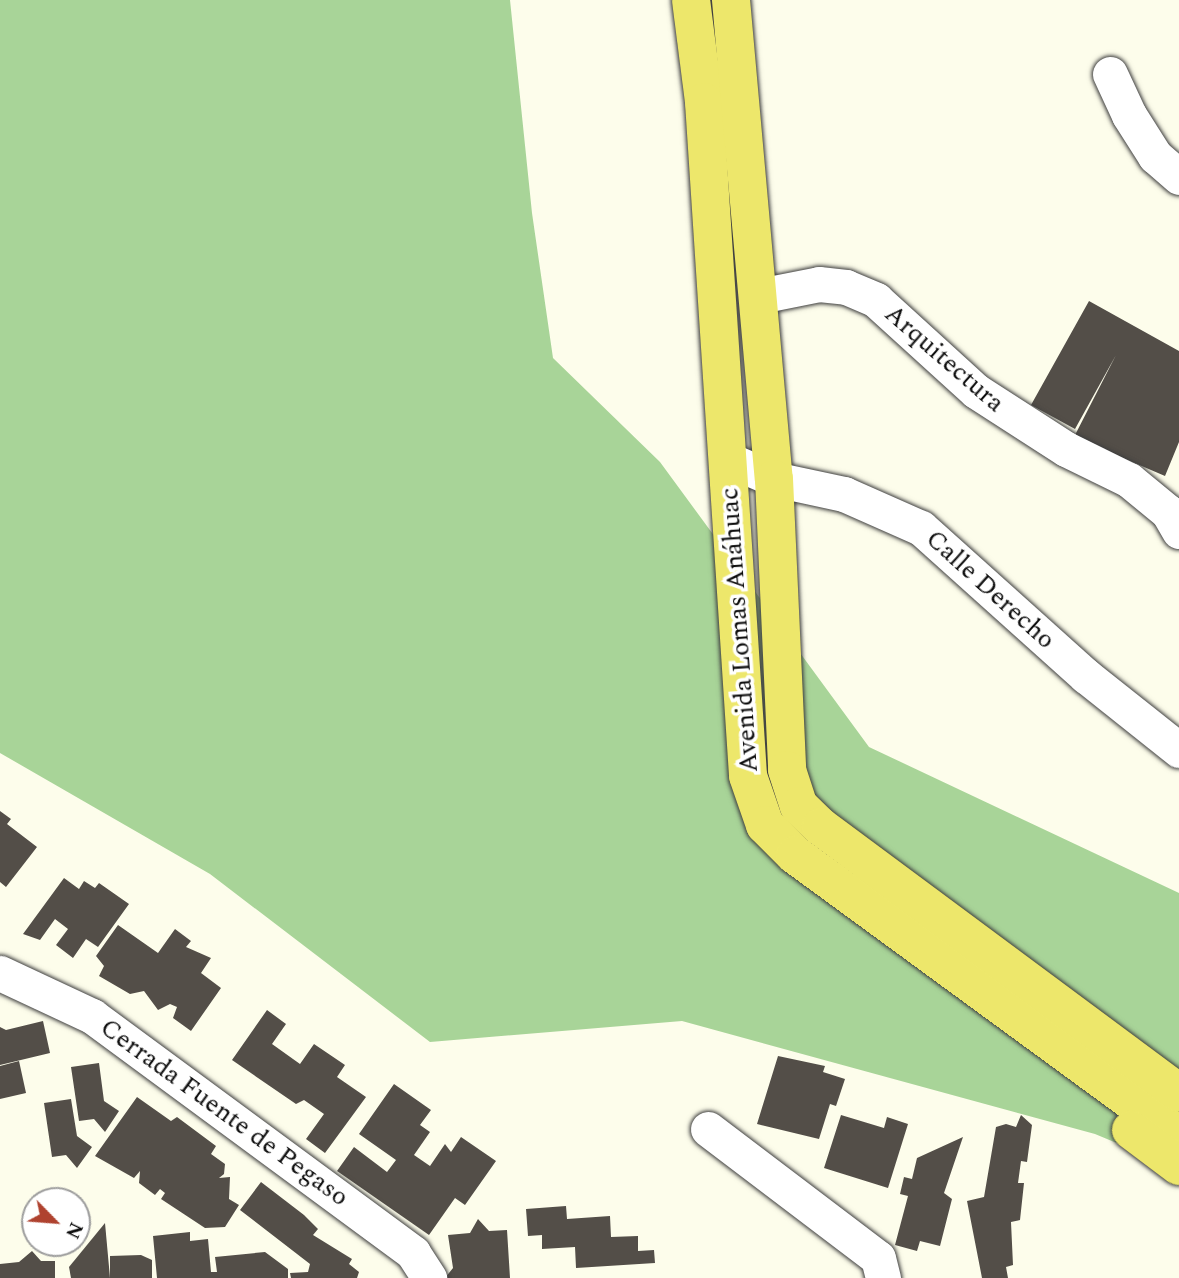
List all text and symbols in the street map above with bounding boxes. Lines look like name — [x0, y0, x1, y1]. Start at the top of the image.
street label: Arquitectura — [878, 299, 1010, 419]
street label: Avenida Lomas Anáhuac — [714, 486, 766, 774]
street label: Calle Derecho — [919, 524, 1061, 656]
street label: Cerrada Fuente de Pegaso — [94, 1012, 354, 1214]
north arrow — [21, 1187, 91, 1257]
text: N — [57, 1217, 90, 1243]

